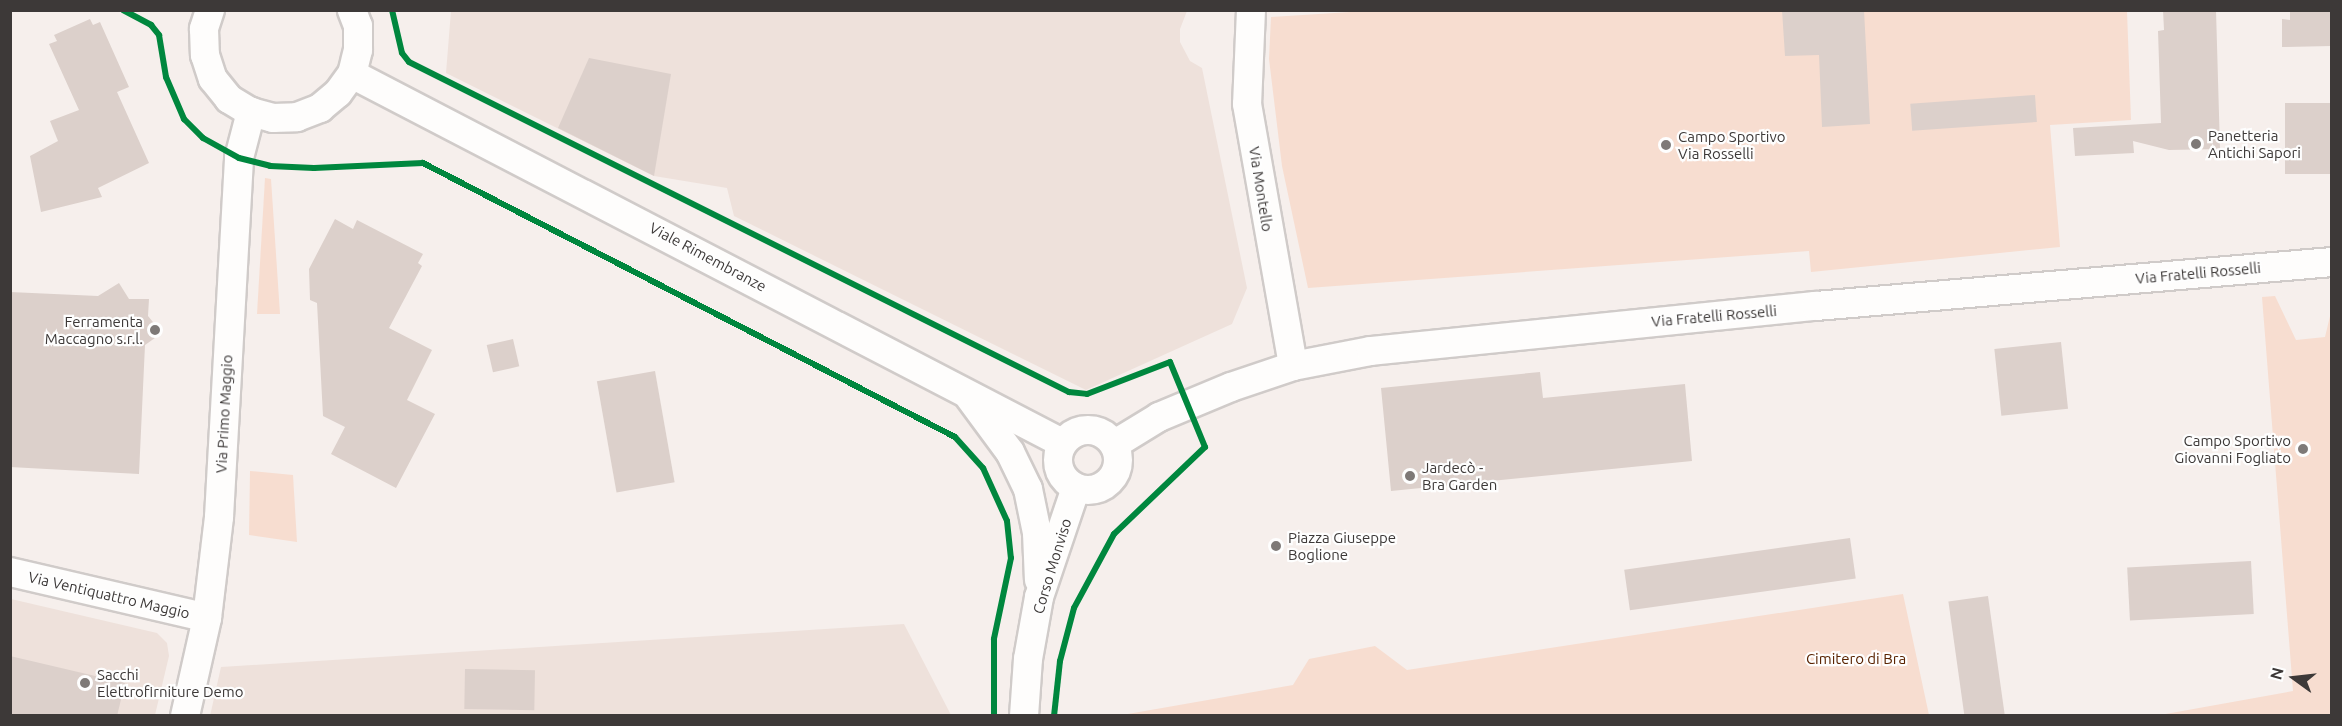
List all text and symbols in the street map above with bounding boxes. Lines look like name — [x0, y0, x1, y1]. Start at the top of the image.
place label: Panetteria Antichi Sapori — [2208, 126, 2301, 161]
place label: Campo Sportivo Via Rosselli — [1678, 127, 1786, 162]
marker: Panetteria Antichi Sapori — [2189, 137, 2203, 151]
marker: Campo Sportivo Via Rosselli — [1659, 138, 1673, 152]
street label: Via Montello — [1245, 145, 1277, 233]
street label: Viale Rimembranze — [646, 219, 770, 295]
street label: Via Fratelli Rosselli — [2135, 259, 2261, 287]
street label: Via Fratelli Rosselli — [1651, 302, 1777, 330]
place label: Ferramenta Maccagno s.r.l. — [45, 312, 143, 347]
marker: Ferramenta Maccagno s.r.l. — [148, 323, 162, 337]
street label: Via Primo Maggio — [212, 354, 236, 474]
place label: Campo Sportivo Giovanni Fogliato — [2174, 431, 2291, 466]
marker: Campo Sportivo Giovanni Fogliato — [2296, 442, 2310, 456]
place label: Jardecò - Bra Garden — [1422, 458, 1497, 493]
marker: Jardecò - Bra Garden — [1403, 469, 1417, 483]
street label: Corso Monviso — [1029, 516, 1075, 616]
place label: Piazza Giuseppe Boglione — [1288, 528, 1396, 563]
marker: Piazza Giuseppe Boglione — [1269, 539, 1283, 553]
street label: Via Ventiquattro Maggio — [26, 568, 192, 622]
north arrow — [2264, 648, 2324, 708]
park label: Cimitero di Bra — [1806, 650, 1906, 668]
place label: Sacchi Elettrofirniture Demo — [97, 665, 244, 700]
text: N — [2266, 665, 2287, 681]
marker: Sacchi Elettrofirniture Demo — [78, 676, 92, 690]

